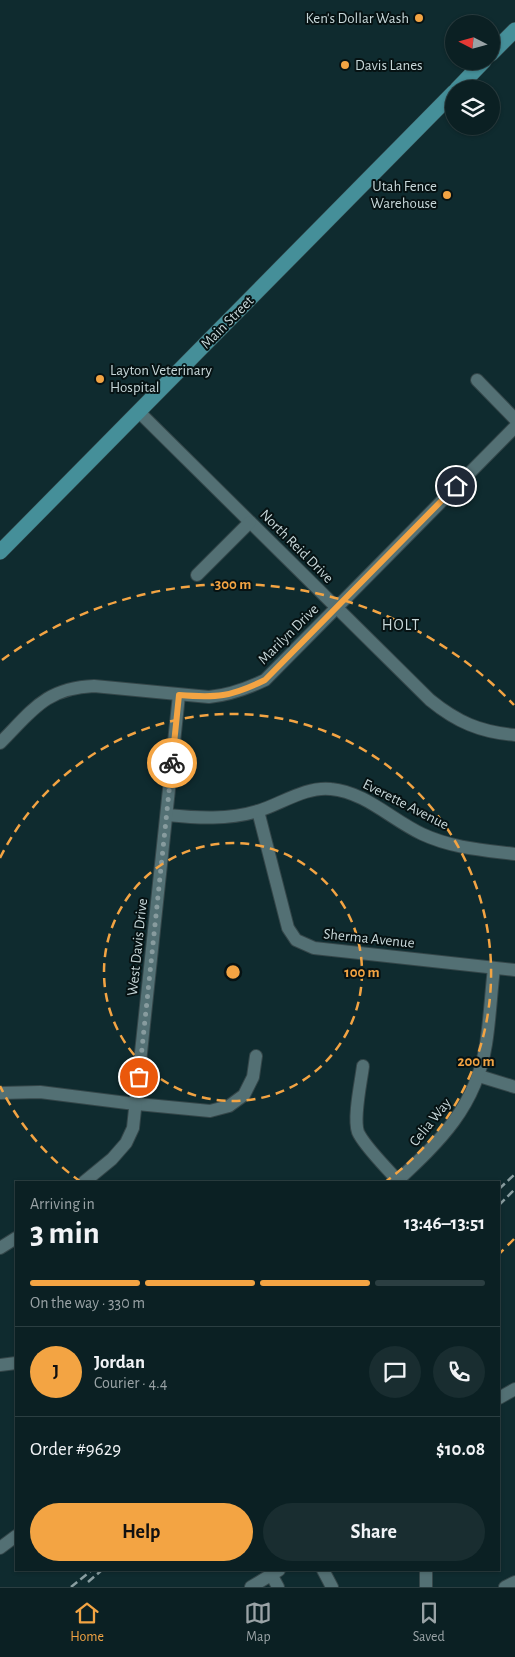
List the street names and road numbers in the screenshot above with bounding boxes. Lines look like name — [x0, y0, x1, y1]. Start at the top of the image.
street label: Main Street — [198, 293, 257, 352]
street label: North Reid Drive — [257, 507, 336, 586]
street label: Marilyn Drive — [255, 601, 321, 667]
street label: Everette Avenue — [360, 776, 451, 833]
street label: West Davis Drive — [125, 897, 150, 997]
street label: Sherma Avenue — [323, 926, 415, 951]
street label: Celia Way — [407, 1095, 454, 1149]

